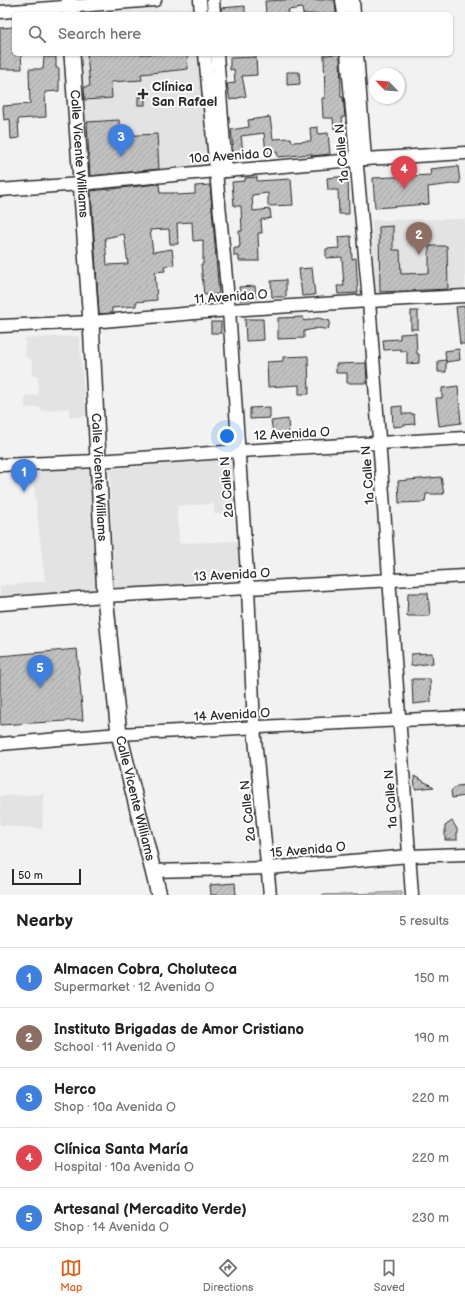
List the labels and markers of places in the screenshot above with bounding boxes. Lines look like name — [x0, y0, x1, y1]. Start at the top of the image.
place label: Clínica San Rafael — [152, 79, 217, 110]
marker: Clínica San Rafael — [137, 88, 149, 100]
pin: 3 — [108, 124, 134, 157]
pin: 4 — [391, 156, 417, 189]
pin: 2 — [406, 222, 432, 255]
pin: 1 — [11, 459, 37, 492]
pin: 5 — [27, 655, 53, 688]

